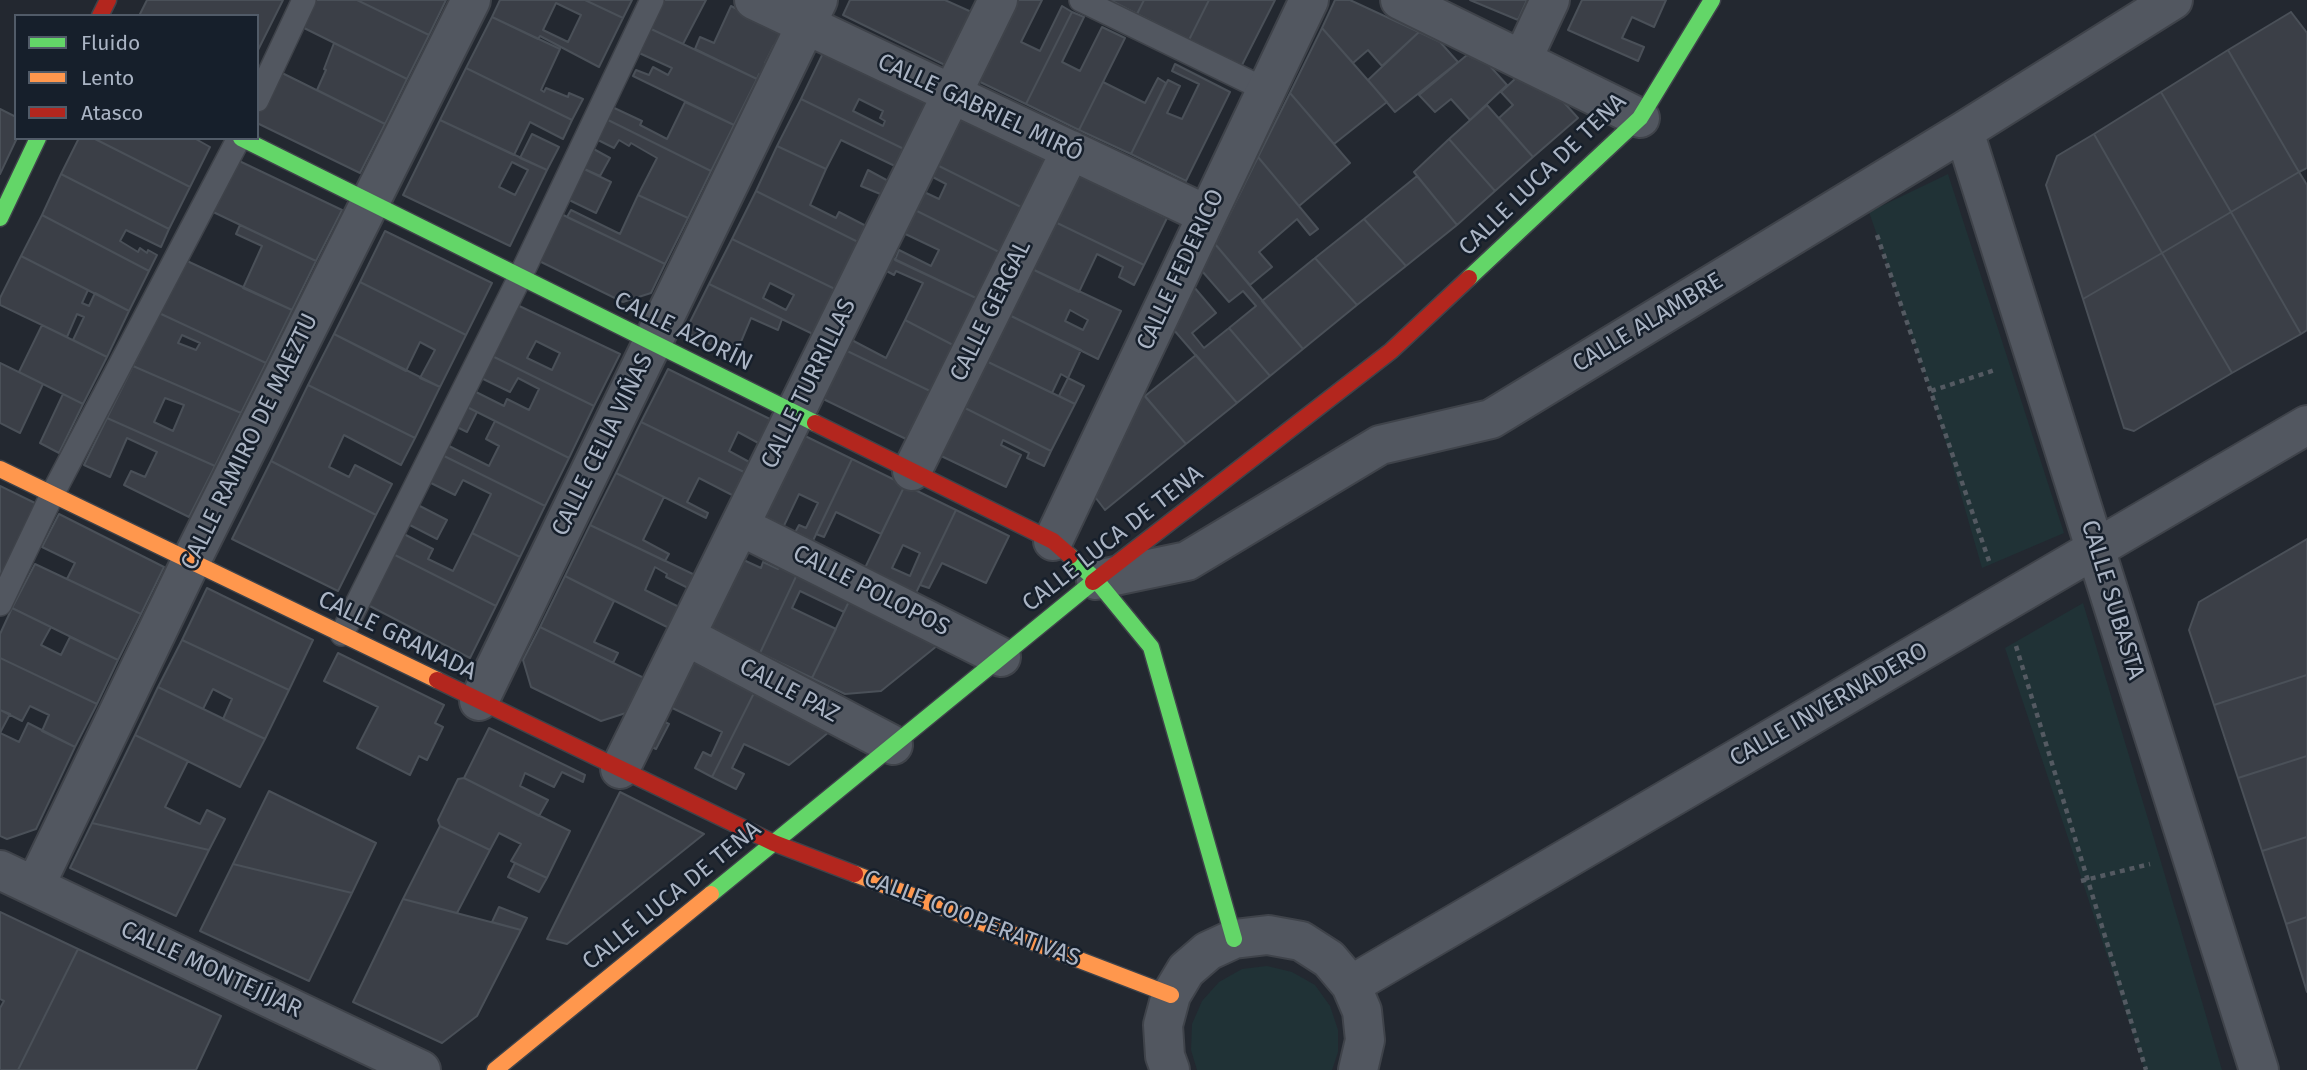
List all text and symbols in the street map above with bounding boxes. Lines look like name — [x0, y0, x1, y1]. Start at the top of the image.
legend — [14, 14, 259, 140]
text: Fluido — [81, 30, 140, 56]
street label: CALLE GABRIEL MIRÓ — [873, 48, 1087, 168]
text: Lento — [81, 65, 134, 91]
street label: CALLE LUCA DE TENA — [1453, 88, 1633, 262]
text: Atasco — [81, 100, 143, 126]
street label: CALLE FEDERICO — [1131, 185, 1231, 355]
street label: CALLE GERGAL — [944, 236, 1038, 386]
street label: CALLE ALAMBRE — [1568, 267, 1728, 379]
street label: CALLE AZORÍN — [609, 286, 757, 378]
street label: CALLE TURRILLAS — [755, 294, 863, 474]
street label: CALLE RAMIRO DE MAEZTU — [175, 309, 325, 575]
street label: CALLE CELIA VIÑAS — [546, 349, 660, 541]
street label: CALLE LUCA DE TENA — [1017, 460, 1209, 618]
street label: CALLE SUBASTA — [2074, 517, 2150, 683]
street label: CALLE POLOPOS — [788, 539, 954, 643]
street label: CALLE GRANADA — [313, 585, 481, 687]
street label: CALLE INVERNADERO — [1725, 637, 1933, 773]
street label: CALLE PAZ — [734, 653, 844, 729]
street label: CALLE LUCA DE TENA — [577, 815, 767, 977]
street label: CALLE COOPERATIVAS — [860, 864, 1084, 974]
street label: CALLE MONTEJÍJAR — [116, 915, 306, 1025]

